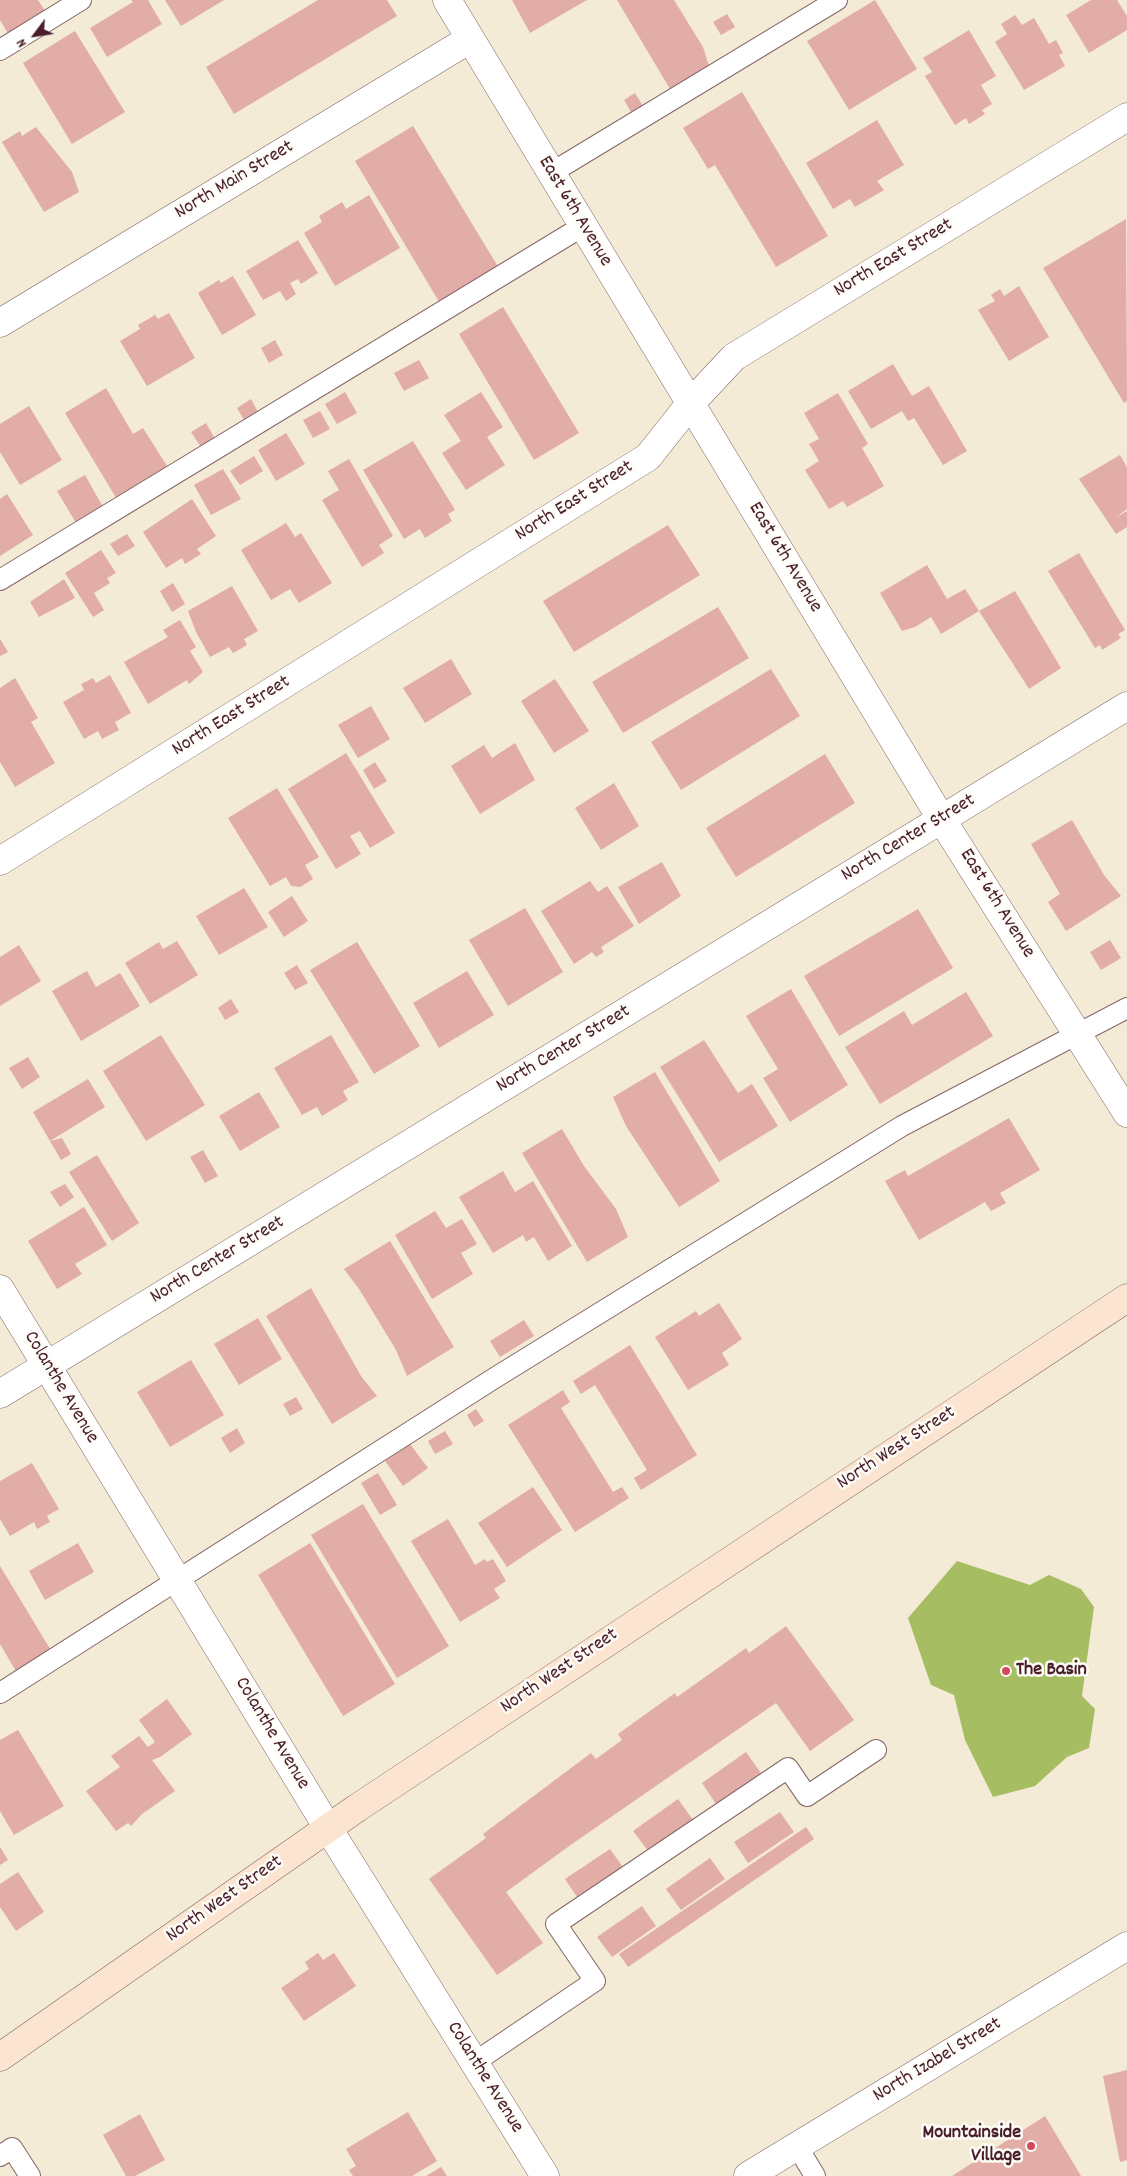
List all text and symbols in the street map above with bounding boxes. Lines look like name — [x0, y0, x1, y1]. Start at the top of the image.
north arrow — [10, 10, 60, 60]
text: N — [12, 35, 33, 51]
street label: North Main Street — [171, 136, 299, 226]
street label: East 6th Avenue — [532, 152, 616, 272]
street label: North East Street — [830, 214, 958, 304]
street label: North East Street — [511, 456, 639, 548]
street label: East 6th Avenue — [742, 498, 826, 618]
street label: North East Street — [168, 671, 296, 763]
street label: North Center Street — [838, 790, 980, 888]
street label: East 6th Avenue — [953, 845, 1039, 963]
street label: North Center Street — [493, 1001, 635, 1099]
street label: North Center Street — [147, 1212, 289, 1310]
street label: Colanthe Avenue — [17, 1327, 103, 1449]
street label: North West Street — [833, 1402, 961, 1496]
street label: North West Street — [497, 1624, 623, 1720]
place label: The Basin — [1016, 1659, 1087, 1683]
marker: The Basin — [1000, 1665, 1012, 1677]
street label: Colanthe Avenue — [228, 1673, 314, 1795]
street label: North West Street — [162, 1851, 288, 1949]
street label: North Izabel Street — [869, 2013, 1007, 2109]
street label: Colanthe Avenue — [440, 2018, 528, 2138]
place label: Mountainside Village — [923, 2122, 1021, 2169]
marker: Mountainside Village — [1025, 2140, 1037, 2152]

